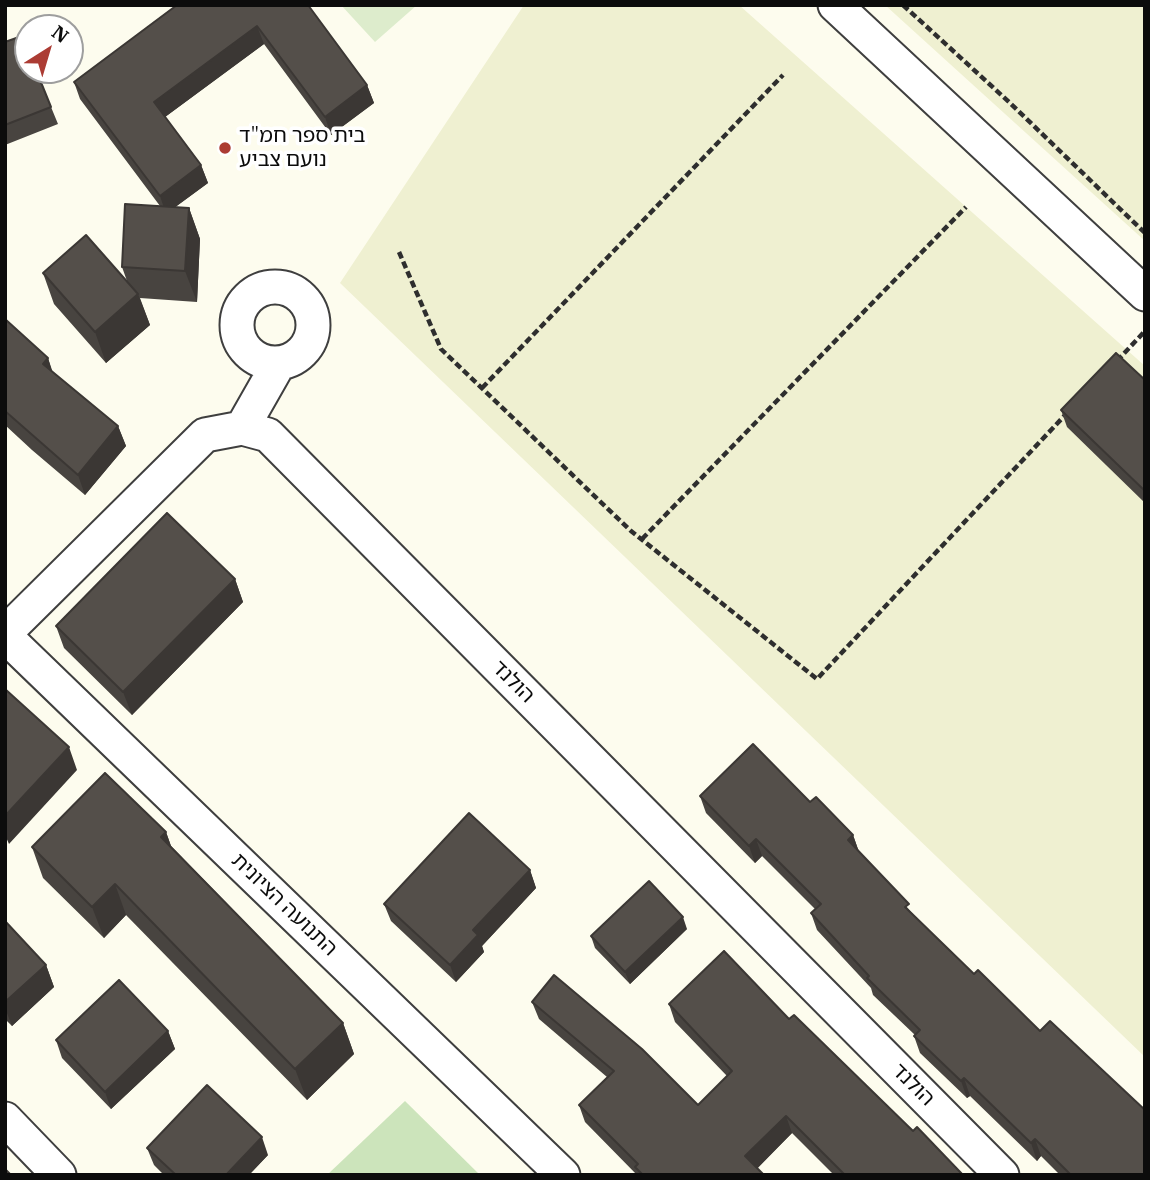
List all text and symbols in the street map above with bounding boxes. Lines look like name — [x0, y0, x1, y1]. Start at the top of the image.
north arrow — [14, 14, 84, 84]
text: N — [47, 20, 74, 48]
place label: בית ספר חמ"ד נועם צביע — [239, 123, 366, 173]
marker: בית ספר חמ"ד נועם צביע — [217, 140, 233, 156]
street label: הולנד — [486, 655, 540, 709]
street label: התנועה הציונית — [226, 848, 342, 962]
street label: הולנד — [886, 1058, 940, 1112]

